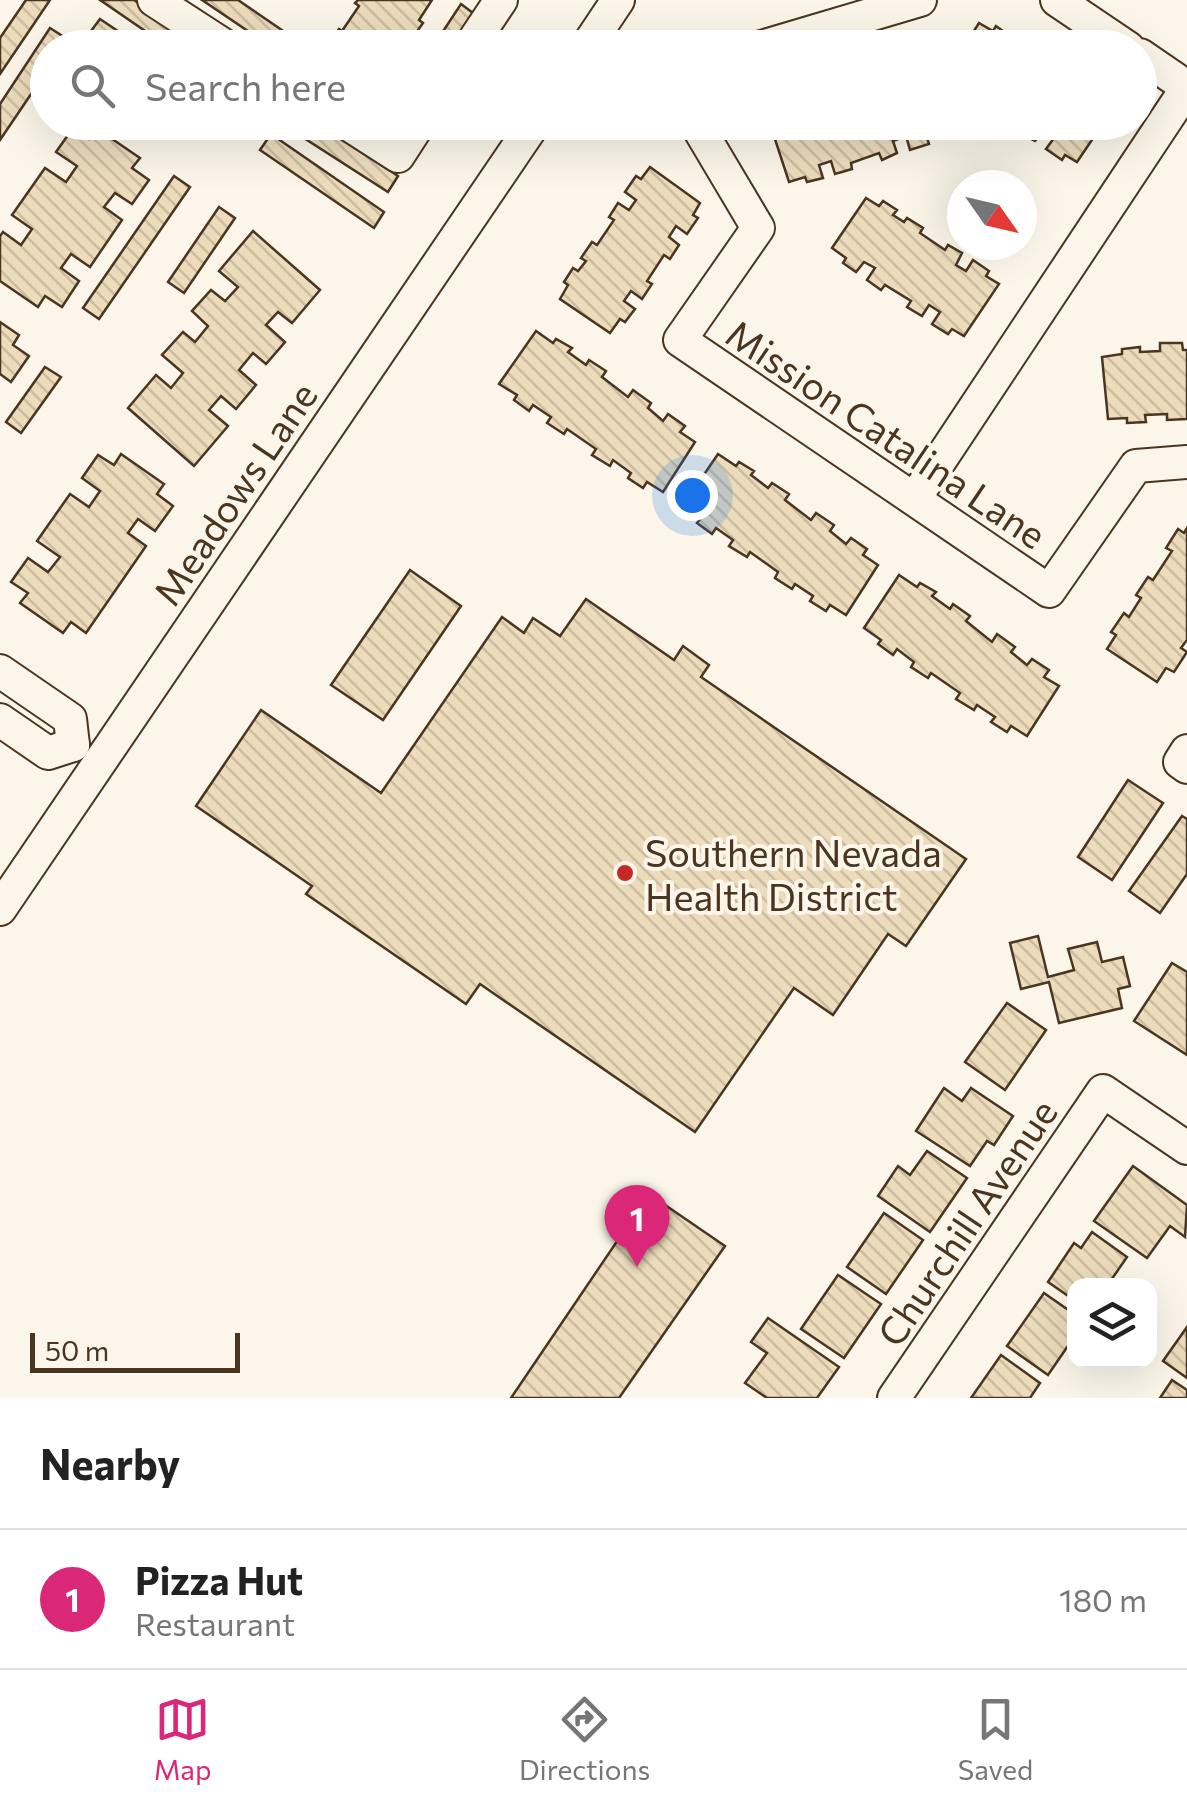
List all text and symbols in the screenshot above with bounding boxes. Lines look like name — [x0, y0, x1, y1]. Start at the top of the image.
search box — [30, 30, 1157, 140]
icon: search — [65, 58, 120, 113]
text: Search here — [145, 62, 346, 109]
north arrow — [947, 170, 1037, 260]
street label: Mission Catalina Lane — [718, 309, 1056, 557]
street label: Meadows Lane — [142, 373, 326, 613]
your location — [667, 470, 718, 521]
place label: Southern Nevada Health District — [645, 828, 942, 919]
marker: Southern Nevada Health District — [614, 862, 636, 884]
street label: Churchill Avenue — [866, 1090, 1066, 1354]
pin: 1 — [604, 1184, 670, 1267]
map controls — [1067, 1278, 1157, 1368]
button: layers — [1067, 1278, 1157, 1368]
scale bar — [30, 1328, 240, 1372]
text: 50 m — [45, 1333, 109, 1367]
text: Nearby — [40, 1437, 180, 1489]
text: Pizza Hut — [135, 1556, 303, 1603]
text: 1 — [65, 1579, 80, 1619]
text: 180 m — [1059, 1579, 1147, 1619]
text: Restaurant — [135, 1603, 295, 1643]
tab: Map — [154, 1692, 211, 1786]
tab: Directions — [519, 1692, 650, 1786]
tab: Saved — [958, 1692, 1033, 1786]

